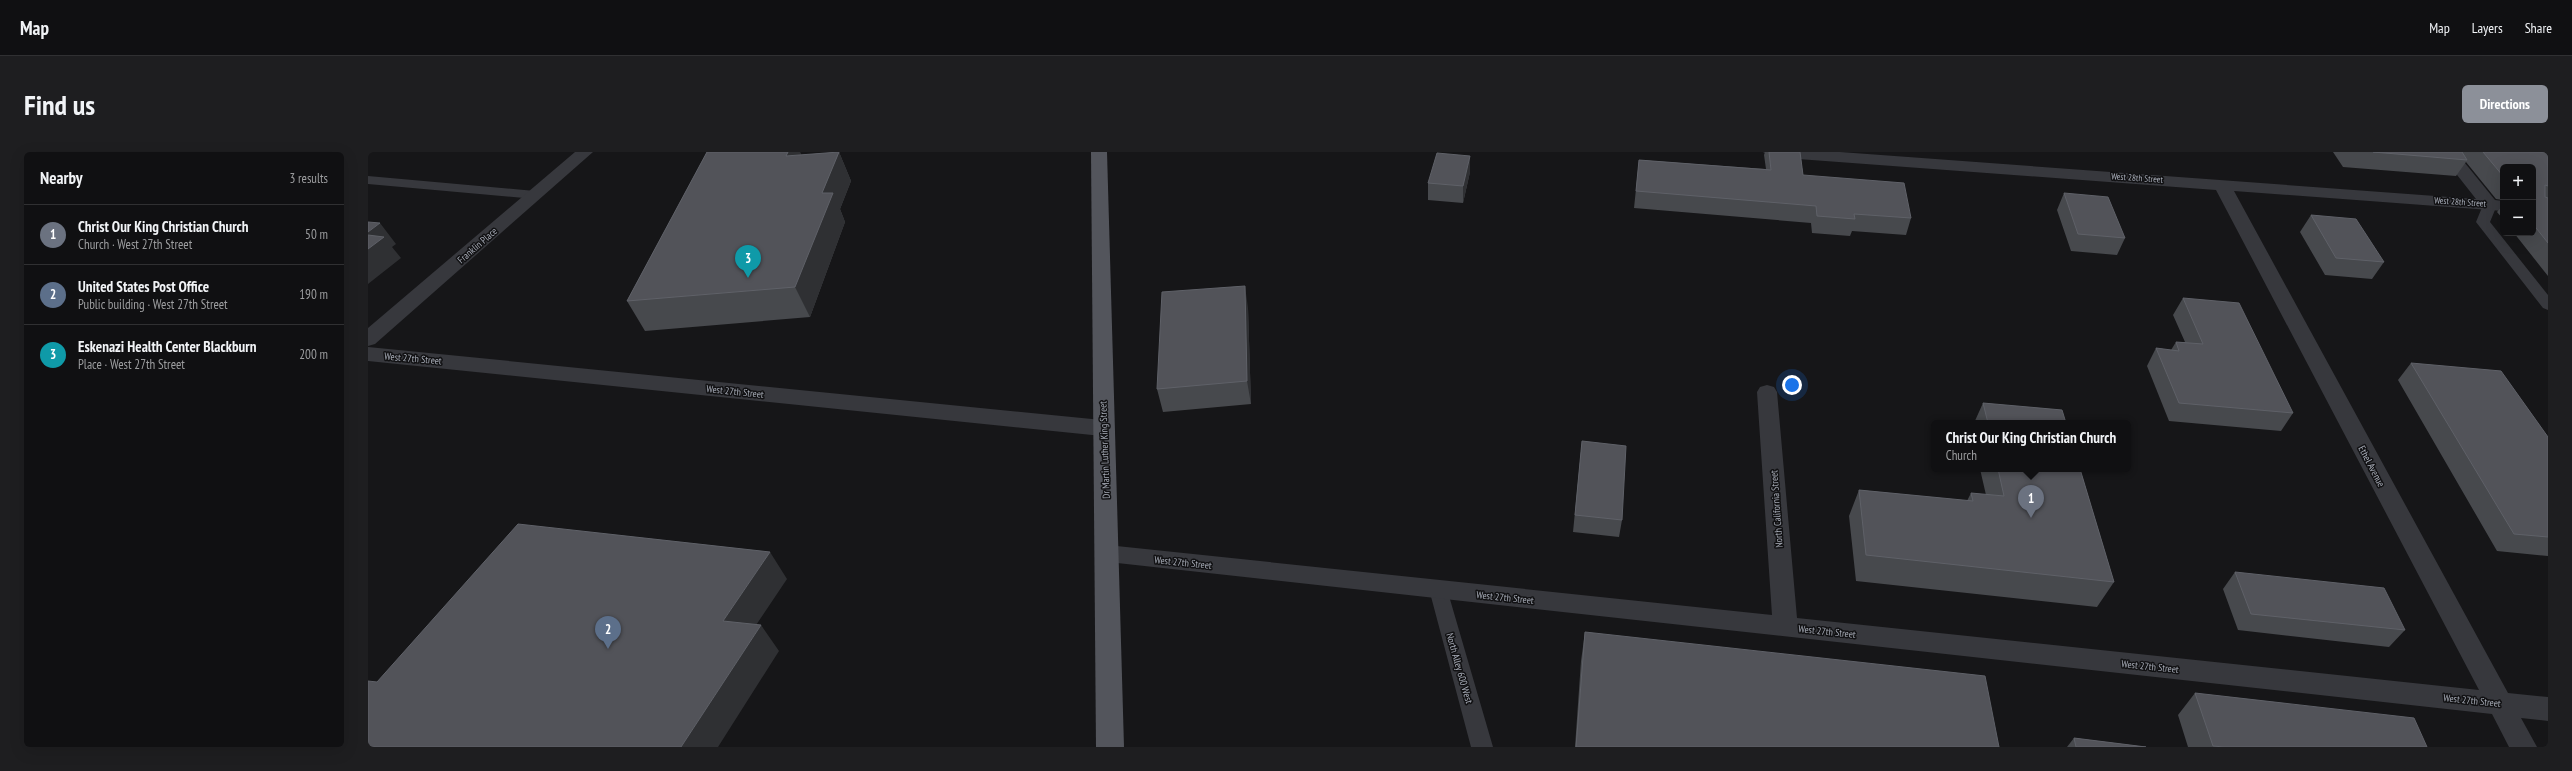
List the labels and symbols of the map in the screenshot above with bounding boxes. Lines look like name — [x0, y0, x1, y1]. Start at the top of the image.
street label: West 28th Street — [2111, 170, 2164, 185]
street label: West 28th Street — [2434, 194, 2487, 209]
street label: Franklin Place — [455, 225, 500, 266]
pin: 3 — [735, 245, 761, 278]
street label: West 27th Street — [384, 350, 442, 368]
your location — [1782, 375, 1802, 395]
street label: West 27th Street — [706, 382, 765, 401]
street label: Dr Martin Luther King Street — [1096, 401, 1113, 499]
street label: Ethel Avenue — [2355, 443, 2388, 489]
street label: North California Street — [1767, 469, 1786, 548]
pin: 1 — [2018, 485, 2044, 518]
street label: West 27th Street — [1154, 553, 1213, 572]
street label: West 27th Street — [1476, 588, 1535, 607]
pin: 2 — [595, 616, 621, 649]
street label: West 27th Street — [1798, 622, 1857, 641]
street label: North Alley 600 West — [1443, 631, 1476, 705]
street label: West 27th Street — [2121, 657, 2180, 676]
street label: West 27th Street — [2443, 691, 2502, 710]

